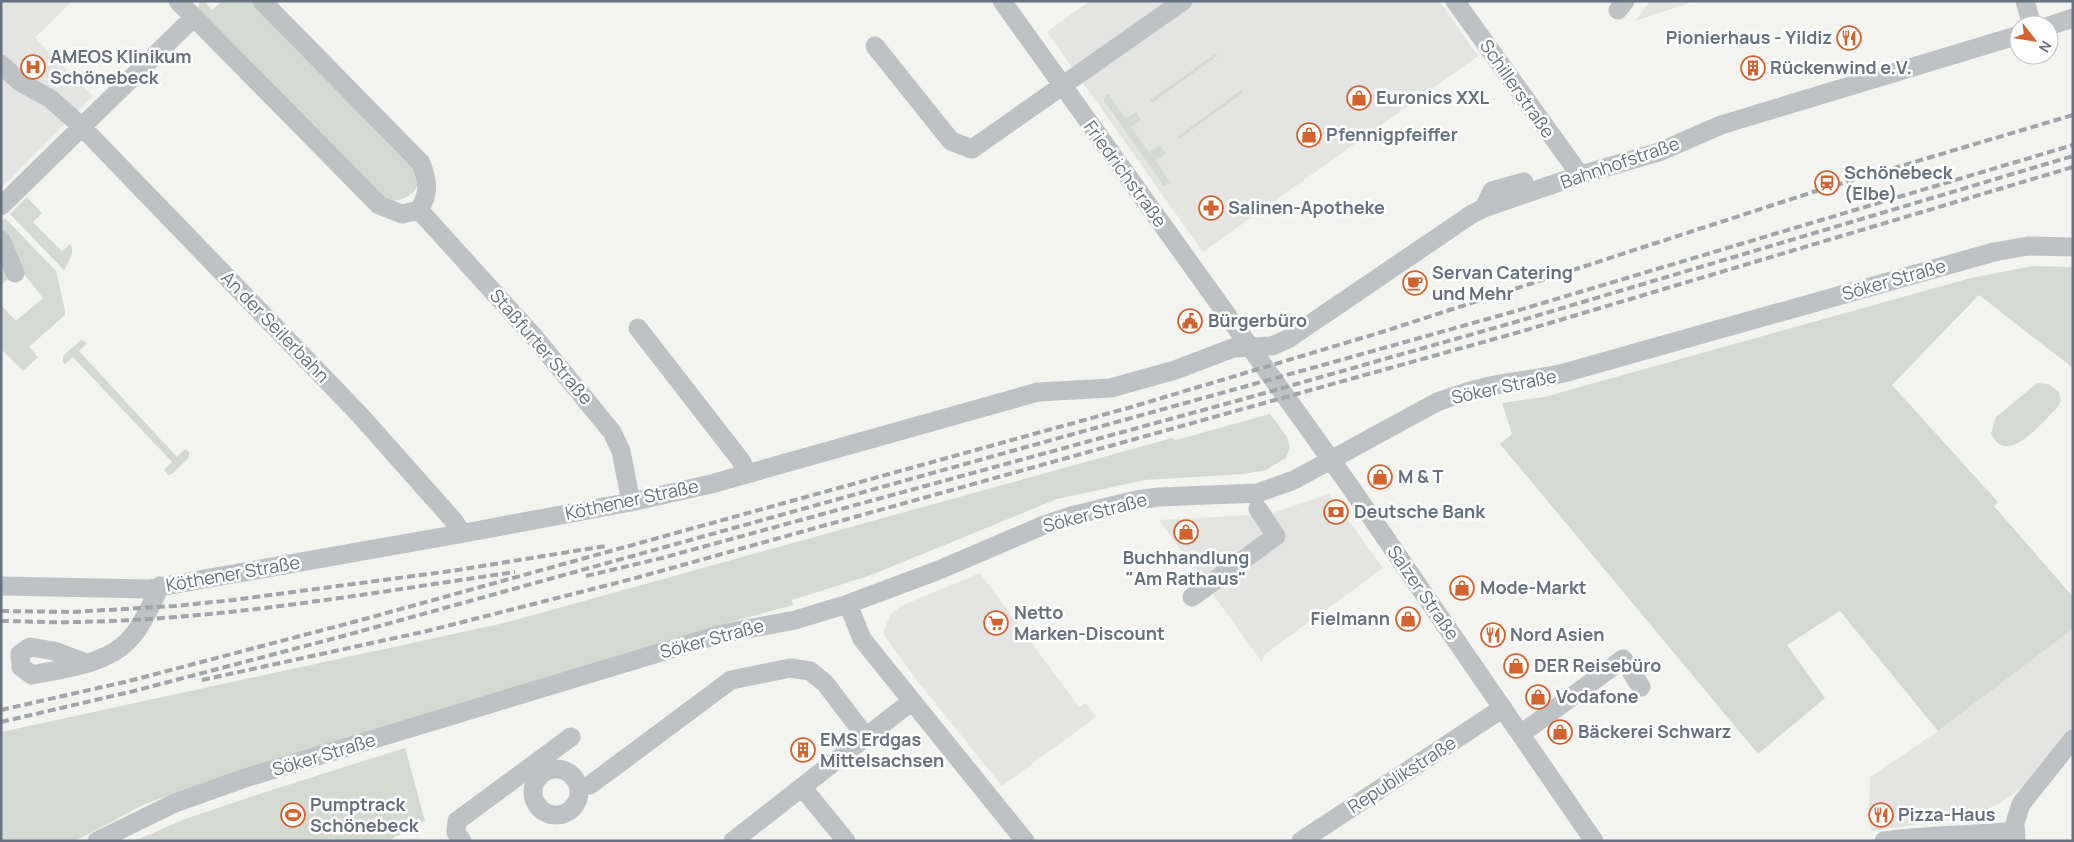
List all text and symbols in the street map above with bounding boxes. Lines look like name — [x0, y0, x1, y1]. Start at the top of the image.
north arrow — [2009, 15, 2059, 65]
place label: Pionierhaus - Yildiz — [1666, 25, 1832, 49]
restaurant icon: Pionierhaus - Yildiz — [1836, 25, 1862, 51]
street label: Schillerstraße — [1475, 34, 1561, 142]
text: N — [2035, 38, 2056, 56]
place label: AMEOS Klinikum Schönebeck — [50, 44, 192, 89]
hospital icon: AMEOS Klinikum Schönebeck — [20, 54, 46, 80]
building icon: Rückenwind e.V. — [1740, 55, 1766, 81]
place label: Rückenwind e.V. — [1770, 55, 1912, 79]
shop icon: Euronics XXL — [1346, 85, 1372, 111]
place label: Euronics XXL — [1376, 85, 1490, 109]
street label: Friedrichstraße — [1079, 115, 1173, 232]
shop icon: Pfennigpfeiffer — [1296, 122, 1322, 148]
place label: Pfennigpfeiffer — [1326, 122, 1458, 146]
street label: Bahnhofstraße — [1557, 130, 1682, 194]
place label: Schönebeck (Elbe) — [1844, 160, 1954, 205]
station icon: Schönebeck (Elbe) — [1814, 170, 1840, 196]
pharmacy icon: Salinen-Apotheke — [1198, 195, 1224, 221]
place label: Salinen-Apotheke — [1228, 195, 1385, 219]
street label: Söker Straße — [1839, 253, 1948, 305]
place label: Servan Catering und Mehr — [1432, 260, 1573, 305]
street label: An der Seilerbahn — [216, 265, 335, 387]
cafe icon: Servan Catering und Mehr — [1402, 270, 1428, 296]
street label: Staßfurter Straße — [485, 283, 599, 409]
public building icon: Bürgerbüro — [1177, 308, 1203, 334]
place label: Bürgerbüro — [1208, 308, 1307, 332]
street label: Söker Straße — [1449, 363, 1559, 409]
shop icon: M & T — [1367, 464, 1393, 490]
place label: M & T — [1398, 464, 1444, 488]
street label: Köthener Straße — [563, 473, 701, 525]
street label: Söker Straße — [1040, 487, 1149, 537]
bank icon: Deutsche Bank — [1323, 499, 1349, 525]
place label: Deutsche Bank — [1354, 499, 1486, 523]
shop icon: Buchhandlung "Am Rathaus" — [1173, 519, 1199, 545]
street label: Salzer Straße — [1382, 540, 1465, 645]
place label: Buchhandlung "Am Rathaus" — [1123, 545, 1249, 590]
street label: Köthener Straße — [164, 549, 302, 597]
shop icon: Mode-Markt — [1449, 575, 1475, 601]
place label: Mode-Markt — [1480, 575, 1586, 599]
place label: Netto Marken-Discount — [1014, 600, 1165, 645]
place label: Fielmann — [1311, 606, 1390, 630]
shop icon: Fielmann — [1395, 606, 1421, 632]
supermarket icon: Netto Marken-Discount — [983, 610, 1009, 636]
street label: Söker Straße — [657, 613, 766, 663]
restaurant icon: Nord Asien — [1480, 622, 1506, 648]
place label: Nord Asien — [1510, 622, 1604, 646]
shop icon: DER Reisebüro — [1503, 653, 1529, 679]
place label: DER Reisebüro — [1534, 653, 1661, 677]
shop icon: Vodafone — [1525, 684, 1551, 710]
place label: Vodafone — [1556, 684, 1639, 708]
shop icon: Bäckerei Schwarz — [1547, 719, 1573, 745]
place label: Bäckerei Schwarz — [1578, 719, 1731, 743]
street label: Söker Straße — [269, 727, 378, 781]
place label: EMS Erdgas Mittelsachsen — [820, 727, 944, 772]
street label: Republikstraße — [1343, 730, 1460, 818]
building icon: EMS Erdgas Mittelsachsen — [790, 737, 816, 763]
place label: Pumptrack Schönebeck — [310, 792, 420, 837]
sports icon: Pumptrack Schönebeck — [280, 802, 306, 828]
restaurant icon: Pizza-Haus — [1868, 802, 1894, 828]
place label: Pizza-Haus — [1898, 802, 1996, 826]

